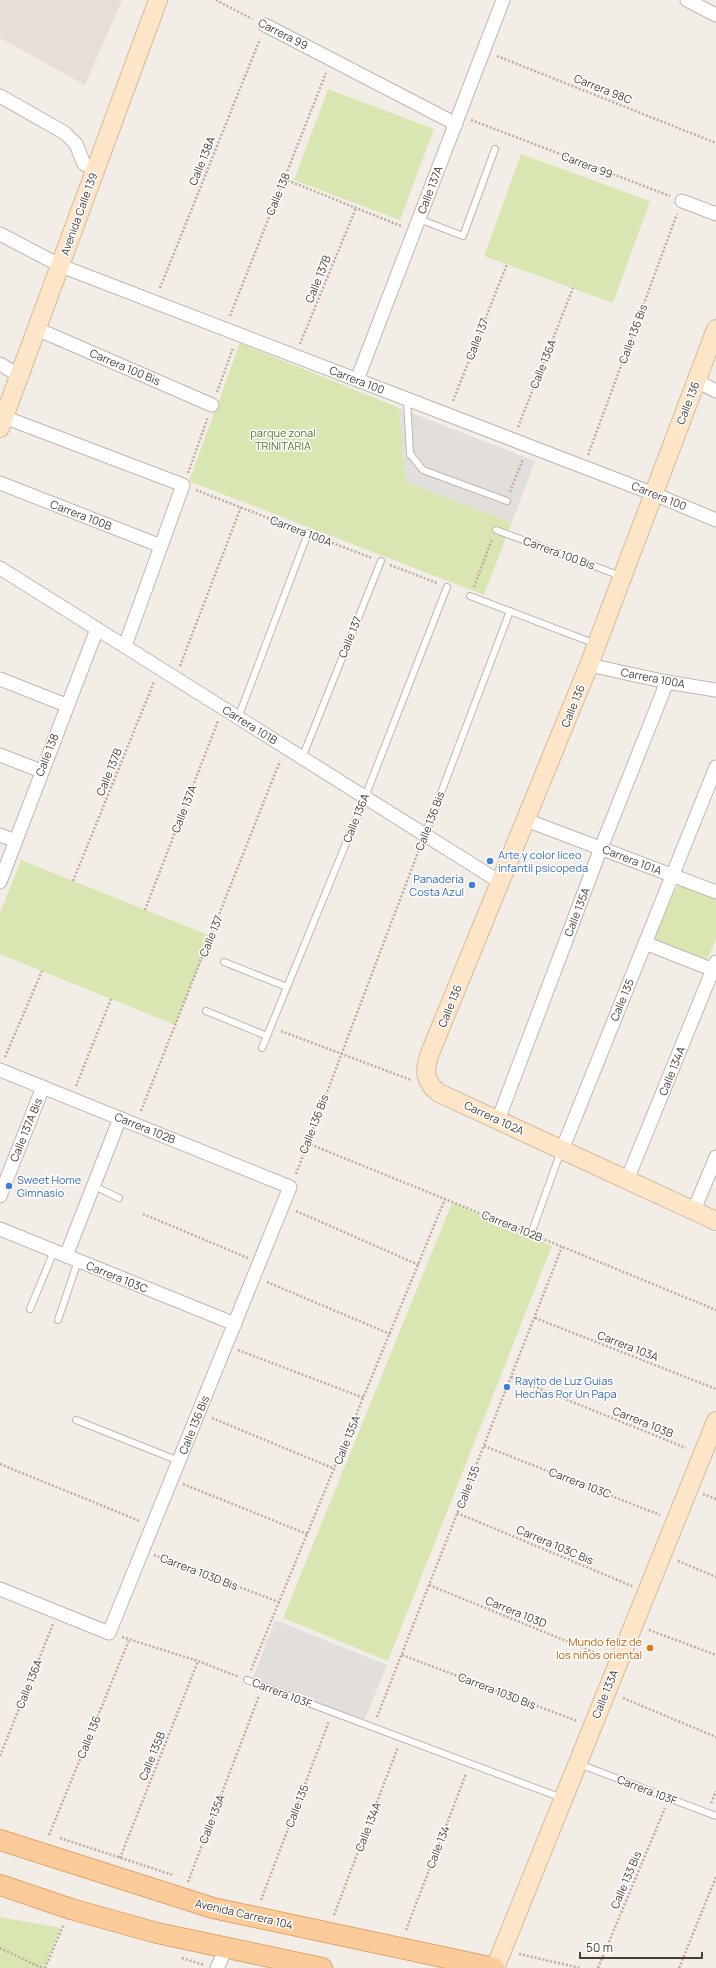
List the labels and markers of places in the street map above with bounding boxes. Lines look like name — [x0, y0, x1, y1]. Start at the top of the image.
place label: Arte y color liceo infantil psicopeda — [498, 847, 588, 875]
marker: Arte y color liceo infantil psicopeda — [485, 856, 495, 866]
place label: Panadería Costa Azul — [409, 871, 464, 899]
marker: Panadería Costa Azul — [467, 880, 477, 890]
place label: Sweet Home Gimnasio — [17, 1172, 82, 1200]
marker: Sweet Home Gimnasio — [4, 1181, 14, 1191]
place label: Rayito de Luz Guias Hechas Por Un Papa — [515, 1373, 617, 1401]
marker: Rayito de Luz Guias Hechas Por Un Papa — [502, 1382, 512, 1392]
place label: Mundo feliz de los niños oriental — [556, 1634, 643, 1662]
marker: Mundo feliz de los niños oriental — [645, 1643, 655, 1653]

